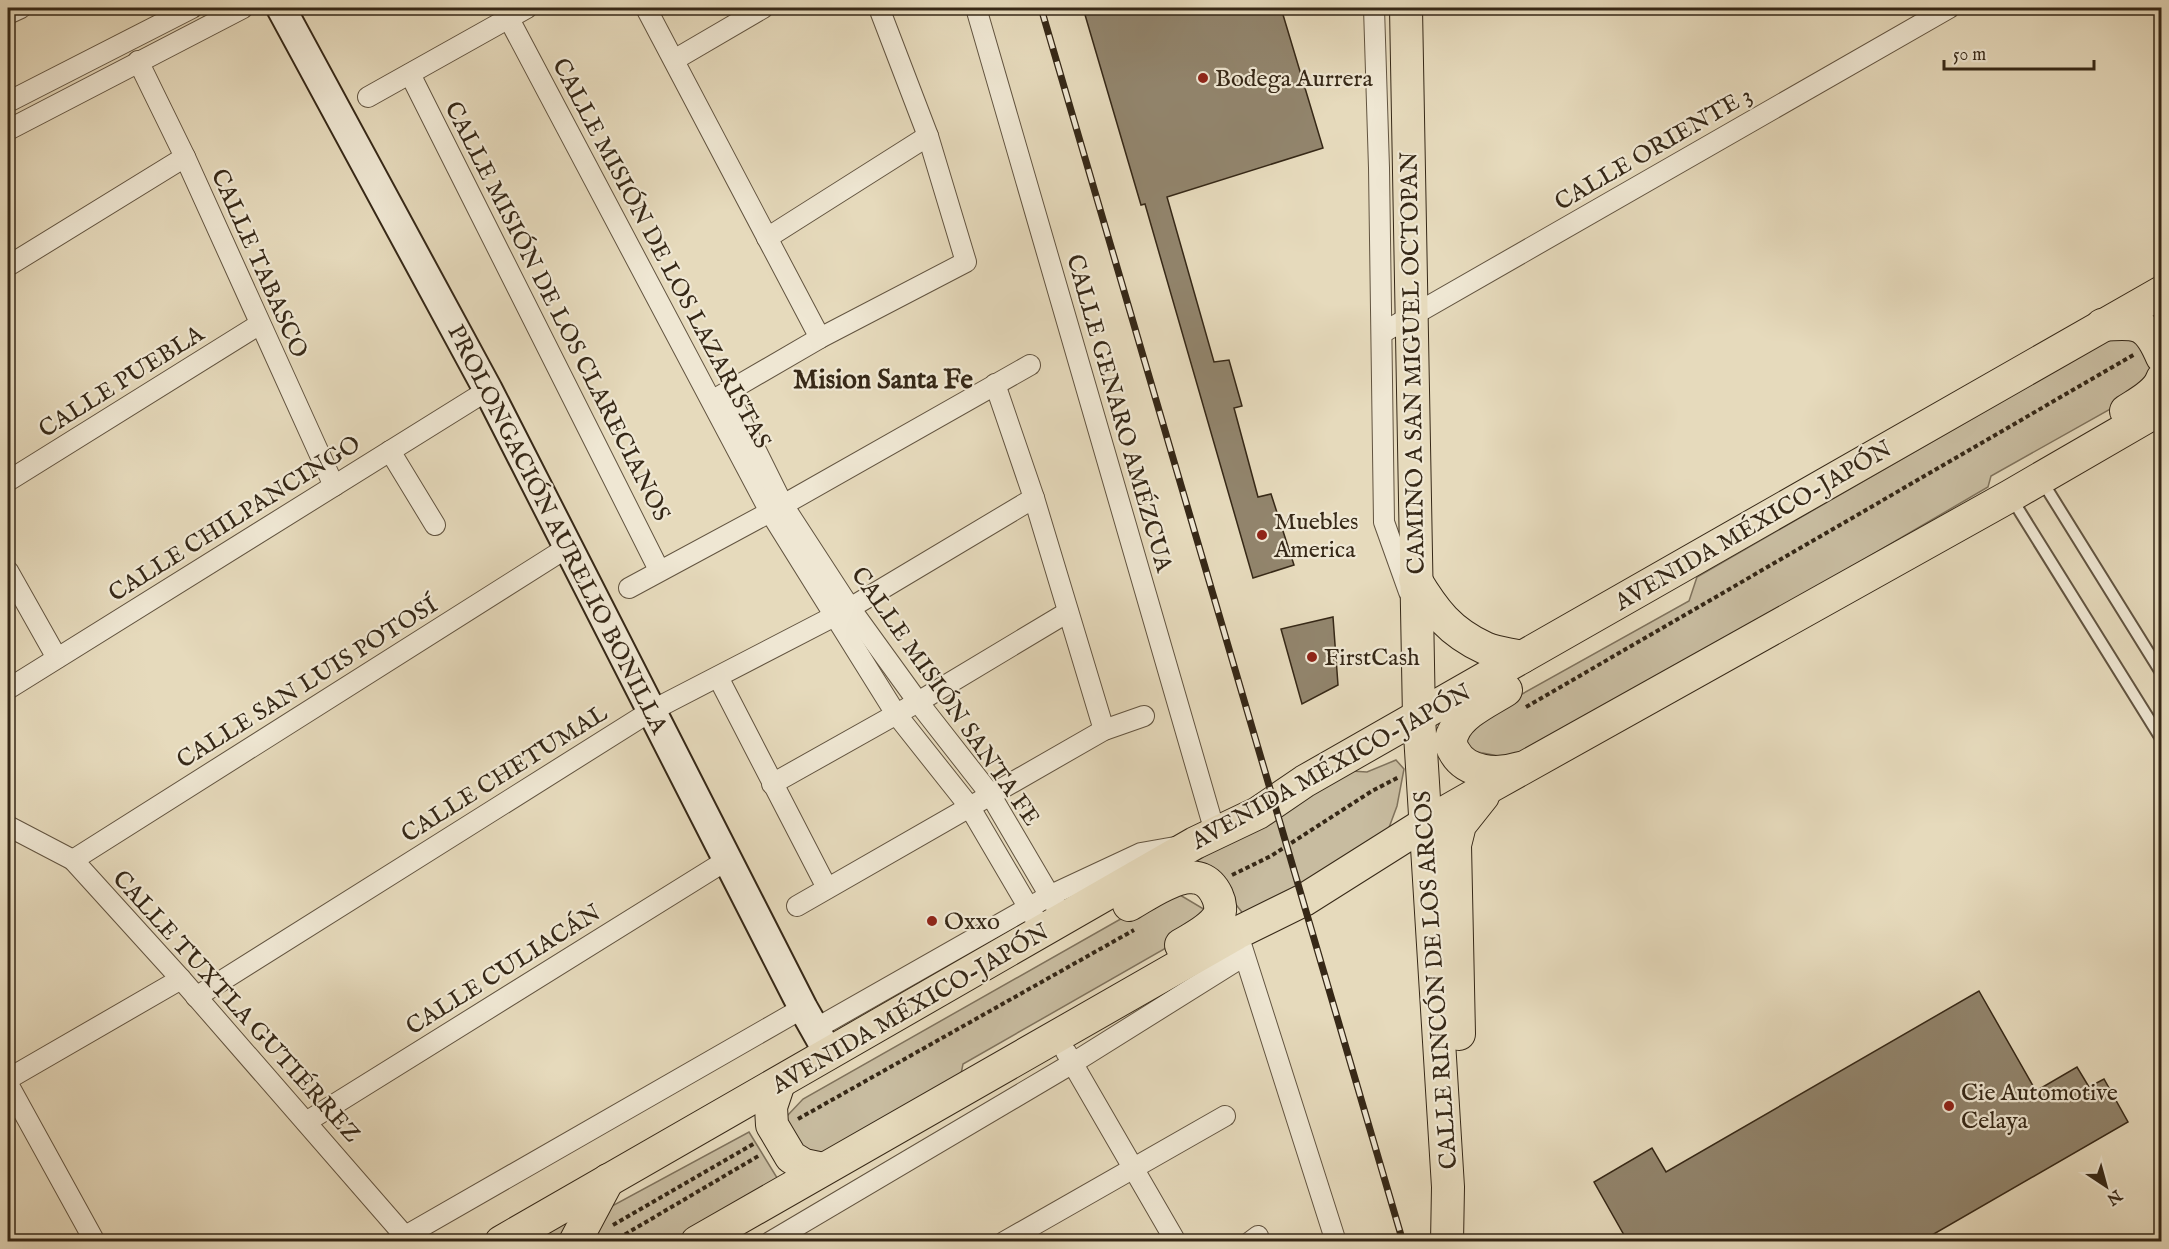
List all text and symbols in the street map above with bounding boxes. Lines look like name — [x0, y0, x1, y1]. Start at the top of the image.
scale bar — [1944, 33, 2094, 71]
text: 50 m — [1953, 44, 1986, 67]
street label: CALLE MISIÓN DE LOS LAZARISTAS — [544, 53, 777, 454]
place label: Bodega Aurrera — [1215, 64, 1373, 95]
marker: Bodega Aurrera — [1196, 71, 1210, 85]
street label: CALLE ORIENTE 3 — [1549, 80, 1758, 218]
street label: CALLE MISIÓN DE LOS CLARECIANOS — [437, 97, 676, 527]
street label: CAMINO A SAN MIGUEL OCTOPAN — [1394, 151, 1433, 575]
street label: CALLE TABASCO — [203, 164, 314, 363]
street label: CALLE GENARO AMÉZCUA — [1058, 251, 1179, 577]
street label: CALLE PUEBLA — [33, 319, 211, 446]
street label: PROLONGACIÓN AURELIO BONILLA — [439, 320, 674, 740]
district label: Mision Santa Fe — [793, 364, 974, 398]
street label: CALLE CHILPANCINGO — [103, 429, 367, 610]
street label: AVENIDA MÉXICO-JAPÓN — [1609, 434, 1898, 619]
place label: Muebles America — [1273, 507, 1358, 566]
marker: Muebles America — [1255, 528, 1269, 542]
street label: CALLE MISIÓN SANTA FE — [843, 561, 1046, 833]
street label: CALLE SAN LUIS POTOSÍ — [171, 590, 445, 776]
place label: FirstCash — [1324, 643, 1420, 674]
marker: FirstCash — [1305, 650, 1319, 664]
street label: AVENIDA MÉXICO-JAPÓN — [1185, 677, 1477, 858]
street label: CALLE CHETUMAL — [396, 698, 614, 850]
street label: CALLE RINCÓN DE LOS ARCOS — [1408, 789, 1465, 1170]
street label: CALLE TUXTLA GUTIÉRREZ — [105, 864, 367, 1150]
street label: CALLE CULIACÁN — [401, 898, 607, 1043]
place label: Oxxo — [944, 907, 1000, 938]
marker: Oxxo — [925, 914, 939, 928]
street label: AVENIDA MÉXICO-JAPÓN — [766, 917, 1055, 1102]
place label: Cie Automotive Celaya — [1961, 1078, 2118, 1137]
marker: Cie Automotive Celaya — [1942, 1099, 1956, 1113]
north arrow — [2076, 1156, 2136, 1216]
text: N — [2102, 1184, 2126, 1209]

